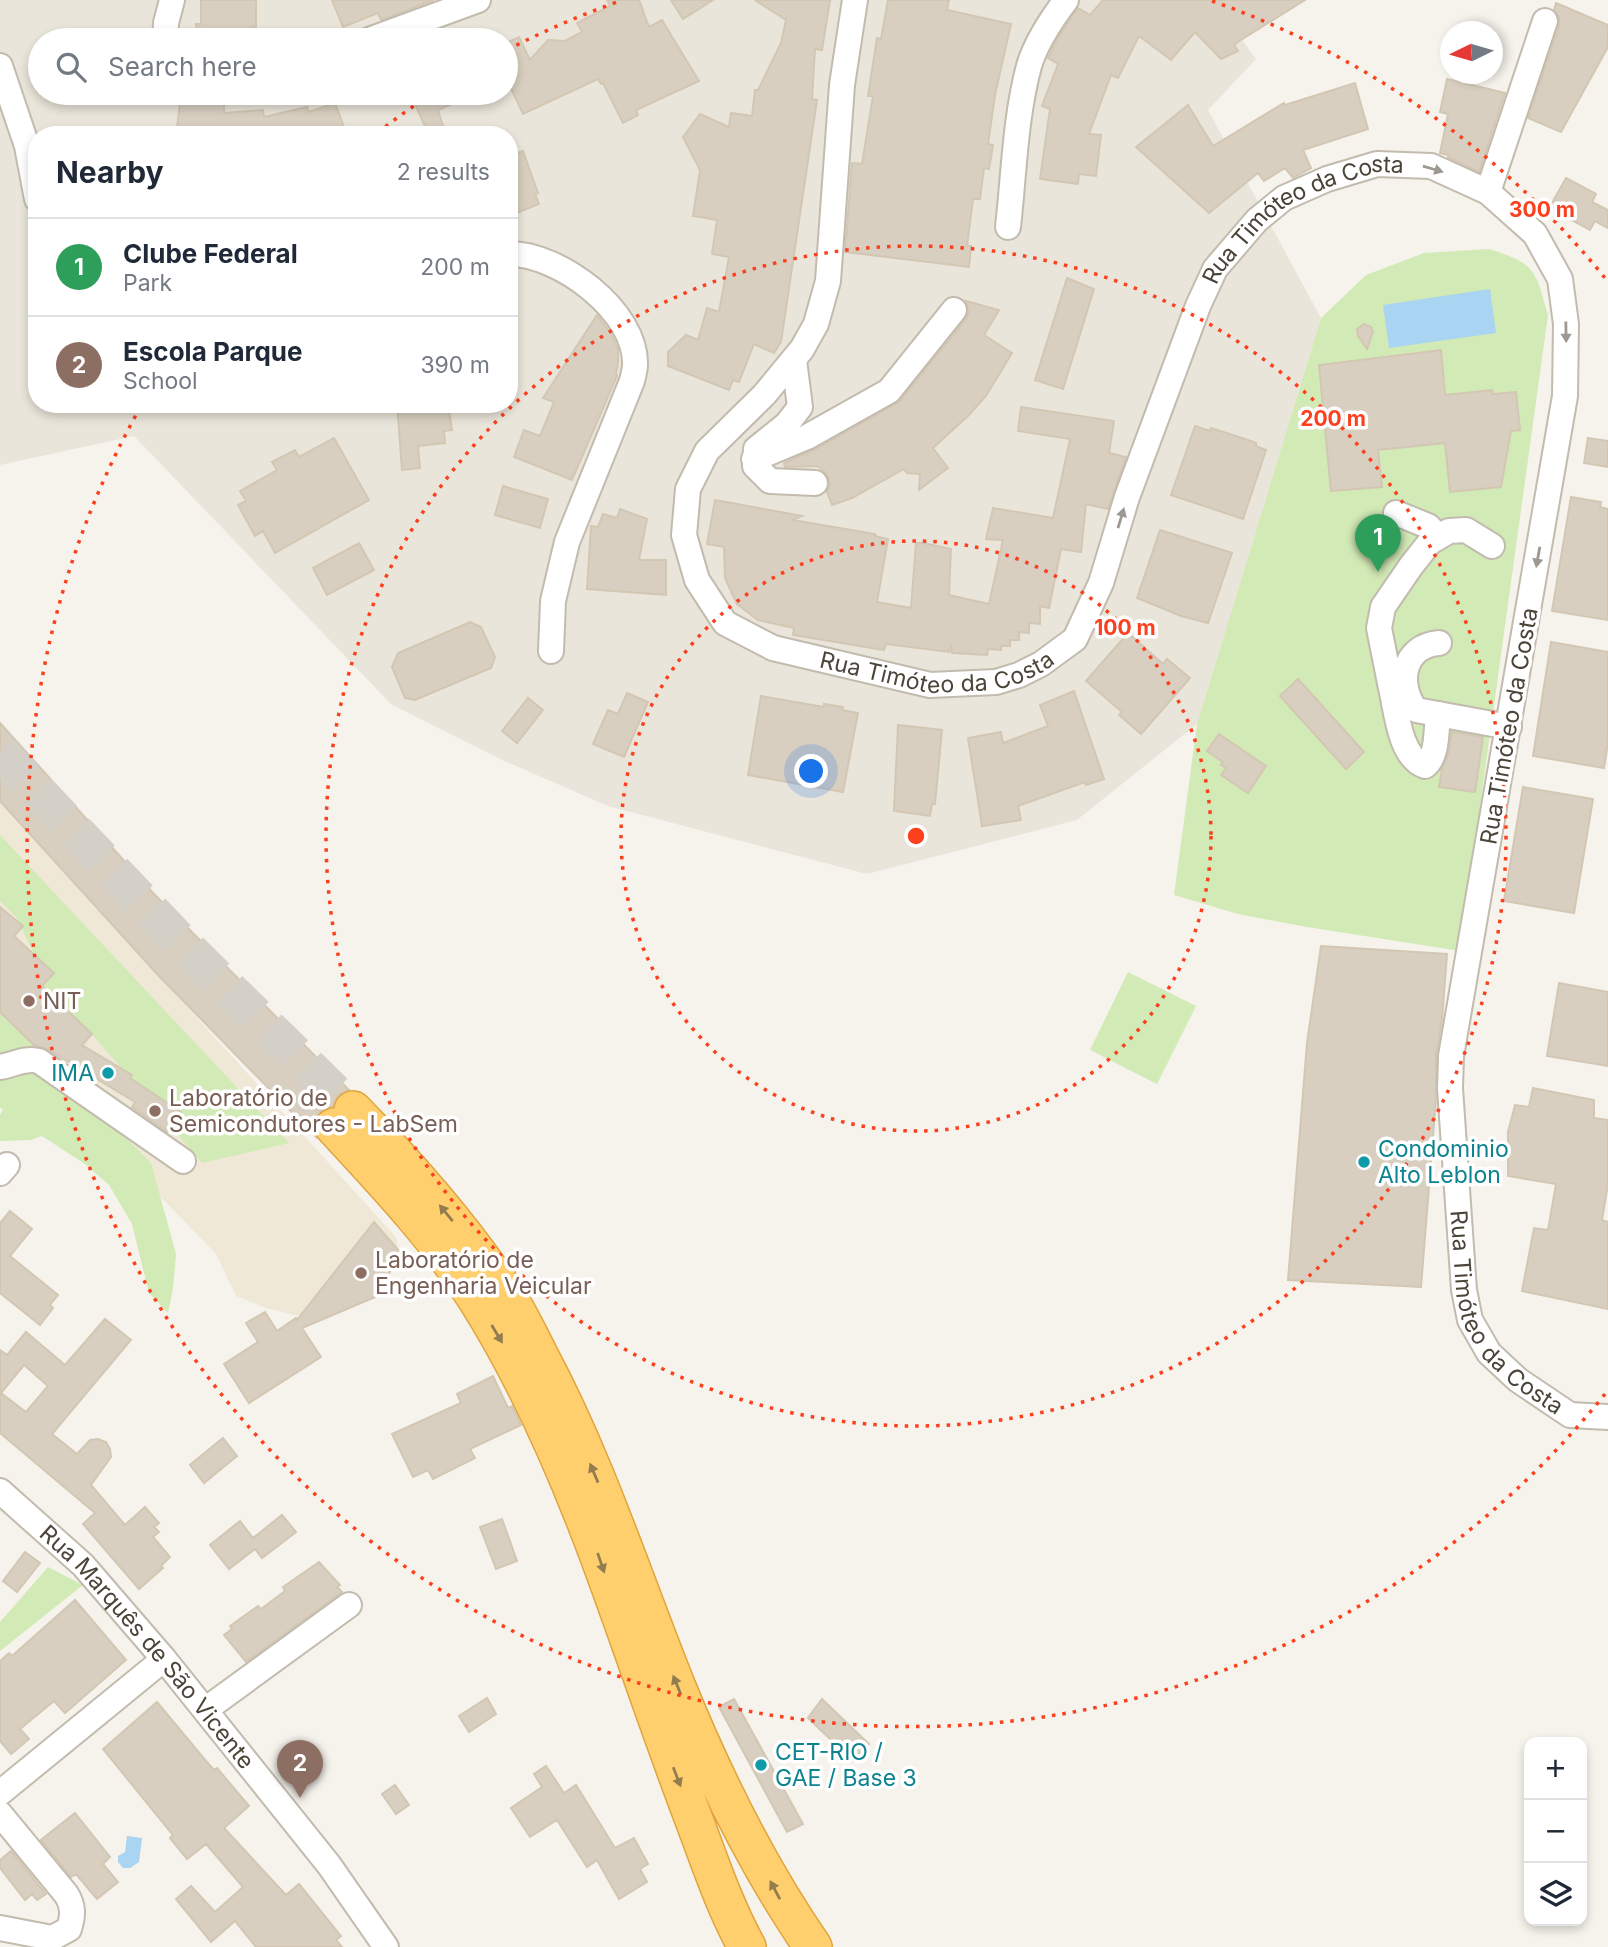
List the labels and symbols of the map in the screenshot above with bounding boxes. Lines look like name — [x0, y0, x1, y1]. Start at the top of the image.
north arrow — [1440, 21, 1503, 84]
street label: Rua Timóteo da Costa — [1196, 150, 1404, 288]
one-way arrow — [1422, 165, 1443, 175]
text: 300 m — [1509, 197, 1575, 222]
one-way arrow — [1560, 321, 1572, 343]
text: 200 m — [1300, 406, 1366, 431]
one-way arrow — [1116, 507, 1126, 528]
pin: 1 — [1355, 514, 1401, 572]
one-way arrow — [1532, 546, 1543, 568]
street label: Rua Timóteo da Costa — [1474, 605, 1544, 847]
text: 100 m — [1094, 615, 1156, 640]
street label: Rua Timóteo da Costa — [814, 637, 1054, 669]
text: Rua Timóteo da Costa — [817, 645, 1060, 699]
your location — [794, 754, 828, 788]
centre of rings — [904, 824, 928, 848]
place label: NIT — [43, 987, 81, 1015]
marker: NIT — [21, 993, 37, 1009]
place label: IMA — [51, 1059, 94, 1087]
marker: IMA — [100, 1065, 116, 1081]
place label: Laboratório de Semicondutores - LabSem — [169, 1084, 458, 1138]
marker: Laboratório de Semicondutores - LabSem — [147, 1103, 163, 1119]
place label: Condominio Alto Leblon — [1378, 1135, 1509, 1189]
marker: Condominio Alto Leblon — [1356, 1154, 1372, 1170]
one-way arrow — [438, 1204, 453, 1222]
street label: Rua Timóteo da Costa — [1445, 1209, 1569, 1420]
place label: Laboratório de Engenharia Veicular — [375, 1246, 592, 1300]
marker: Laboratório de Engenharia Veicular — [353, 1265, 369, 1281]
one-way arrow — [491, 1324, 504, 1344]
one-way arrow — [589, 1462, 600, 1483]
street label: Rua Marquês de São Vicente — [34, 1519, 260, 1774]
one-way arrow — [596, 1553, 607, 1574]
one-way arrow — [671, 1674, 682, 1695]
place label: CET-RIO / GAE / Base 3 — [775, 1738, 917, 1792]
pin: 2 — [277, 1740, 323, 1798]
marker: CET-RIO / GAE / Base 3 — [753, 1757, 769, 1773]
one-way arrow — [672, 1767, 683, 1788]
one-way arrow — [769, 1880, 781, 1900]

